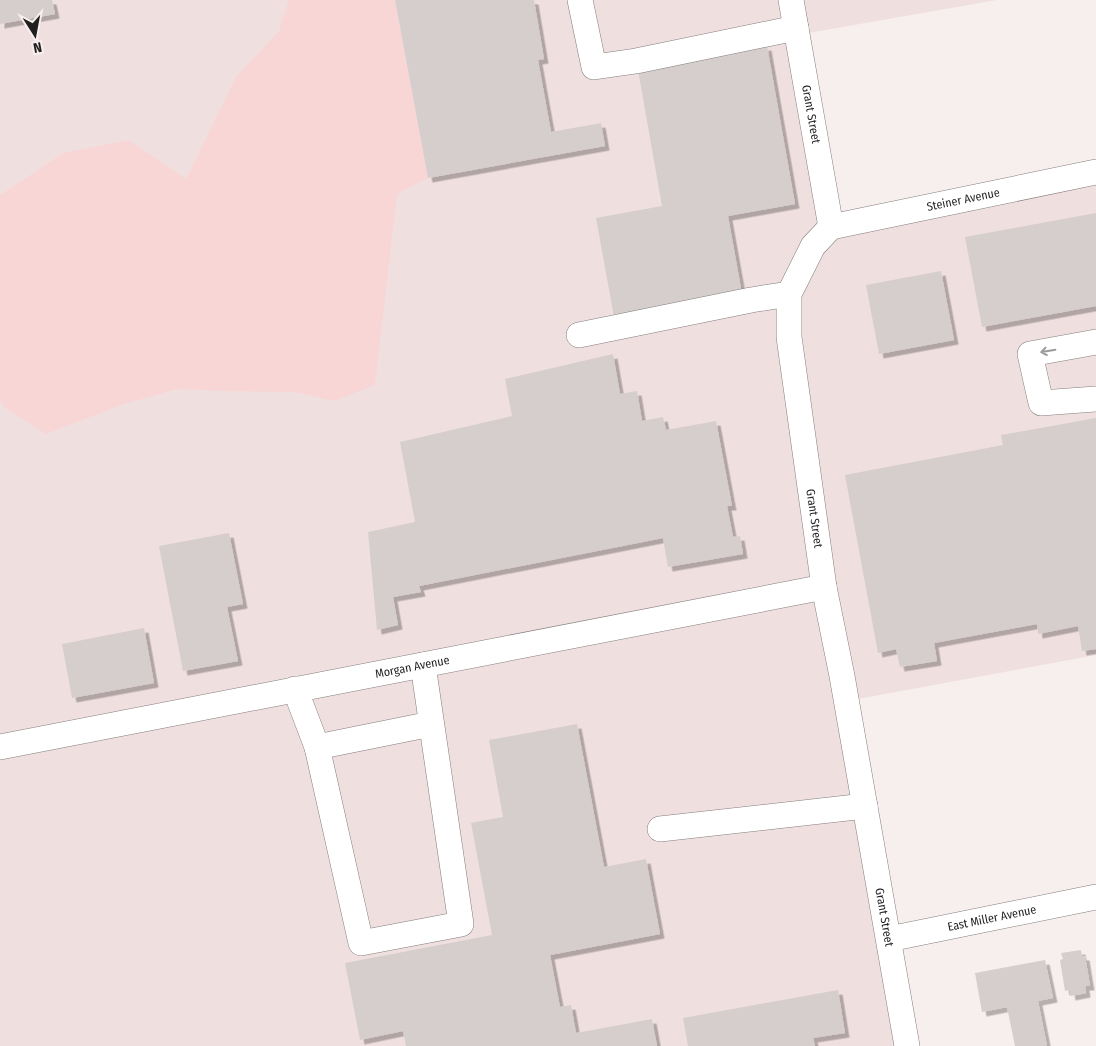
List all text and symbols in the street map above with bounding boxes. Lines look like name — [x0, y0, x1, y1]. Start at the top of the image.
north arrow — [10, 10, 60, 60]
text: N — [32, 38, 43, 56]
street label: Grant Street — [799, 84, 823, 145]
street label: Steiner Avenue — [926, 185, 1001, 214]
one-way arrow — [1040, 346, 1056, 356]
street label: Grant Street — [803, 488, 825, 549]
street label: Morgan Avenue — [374, 653, 451, 681]
street label: Grant Street — [872, 887, 896, 948]
street label: East Miller Avenue — [946, 902, 1038, 934]

